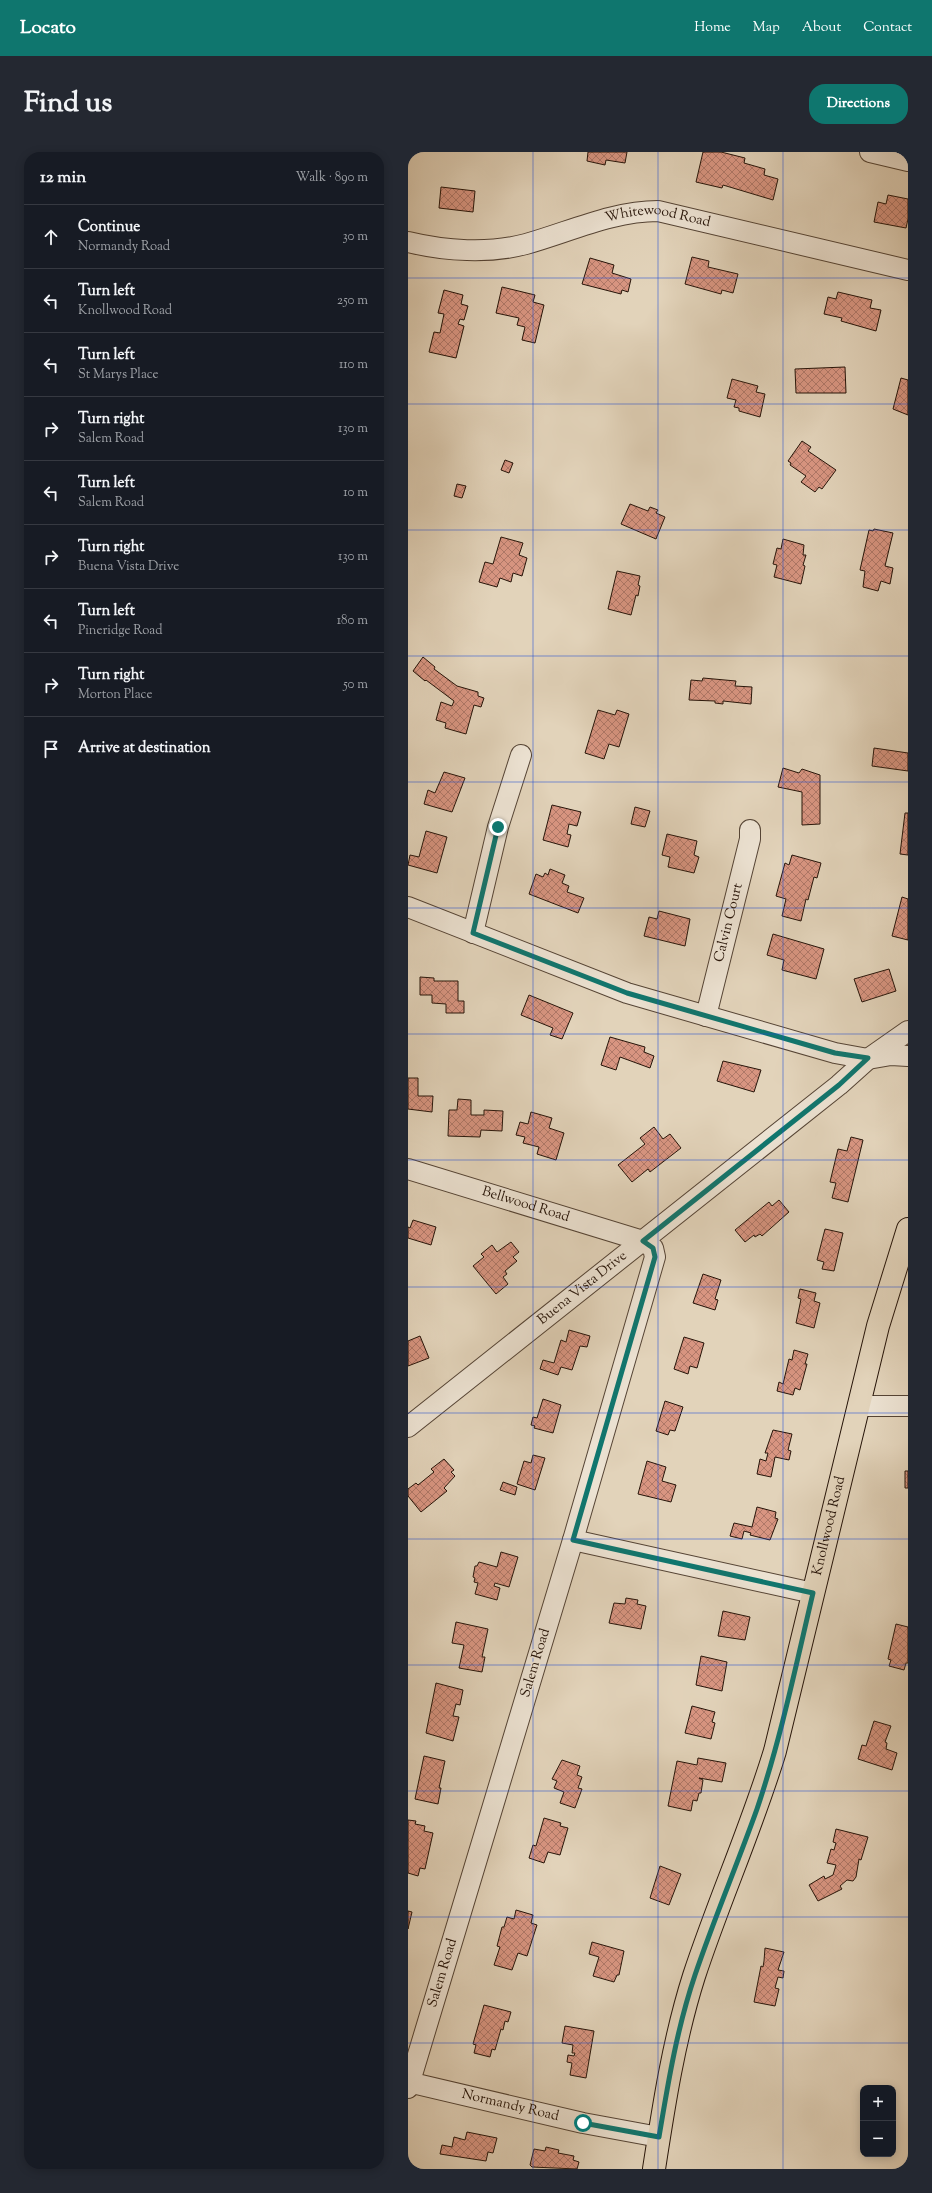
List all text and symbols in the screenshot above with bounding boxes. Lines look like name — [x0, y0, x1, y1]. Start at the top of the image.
text: Locato — [20, 15, 76, 42]
text: Home — [694, 18, 731, 38]
text: Map — [753, 18, 780, 38]
text: About — [802, 18, 841, 38]
text: Contact — [863, 18, 912, 38]
text: Find us — [24, 84, 112, 124]
button: Directions — [809, 84, 908, 124]
text: 12 min — [40, 166, 86, 190]
text: Walk · 890 m — [295, 169, 368, 187]
street label: Whitewood Road — [603, 201, 712, 233]
text: Continue — [78, 217, 140, 238]
icon: ahead — [40, 226, 62, 248]
text: 30 m — [342, 228, 368, 246]
text: Normandy Road — [78, 238, 170, 256]
text: Turn left — [78, 281, 135, 302]
icon: left — [40, 290, 62, 312]
text: 250 m — [337, 292, 368, 310]
text: Knollwood Road — [78, 302, 172, 320]
text: Turn left — [78, 345, 135, 366]
icon: left — [40, 354, 62, 376]
text: 110 m — [339, 356, 368, 374]
text: St Marys Place — [78, 366, 159, 384]
text: Turn right — [78, 409, 144, 430]
icon: right — [40, 418, 62, 440]
text: 130 m — [338, 420, 368, 438]
text: Salem Road — [78, 430, 144, 448]
text: Turn left — [78, 473, 135, 494]
icon: left — [40, 482, 62, 504]
text: 10 m — [343, 484, 368, 502]
text: Salem Road — [78, 494, 144, 512]
text: Turn right — [78, 537, 144, 558]
icon: right — [40, 546, 62, 568]
text: 130 m — [338, 548, 368, 566]
text: Buena Vista Drive — [78, 558, 179, 576]
text: Turn left — [78, 601, 135, 622]
icon: left — [40, 610, 62, 632]
text: 180 m — [337, 612, 368, 630]
text: Pineridge Road — [78, 622, 163, 640]
text: Turn right — [78, 665, 144, 686]
icon: right — [40, 674, 62, 696]
text: 50 m — [343, 676, 368, 694]
text: Morton Place — [78, 686, 152, 704]
icon: arrive — [40, 738, 62, 760]
text: Arrive at destination — [78, 738, 211, 759]
route end — [489, 818, 507, 836]
street label: Calvin Court — [710, 881, 749, 964]
street label: Bellwood Road — [479, 1182, 572, 1228]
street label: Buena Vista Drive — [534, 1247, 632, 1330]
street label: Knollwood Road — [808, 1474, 851, 1578]
street label: Salem Road — [516, 1626, 556, 1700]
street label: Salem Road — [423, 1936, 463, 2010]
street label: Normandy Road — [460, 2085, 561, 2127]
map controls — [860, 2085, 896, 2157]
button: + — [860, 2085, 896, 2121]
route start — [574, 2114, 592, 2132]
button: − — [860, 2121, 896, 2157]

